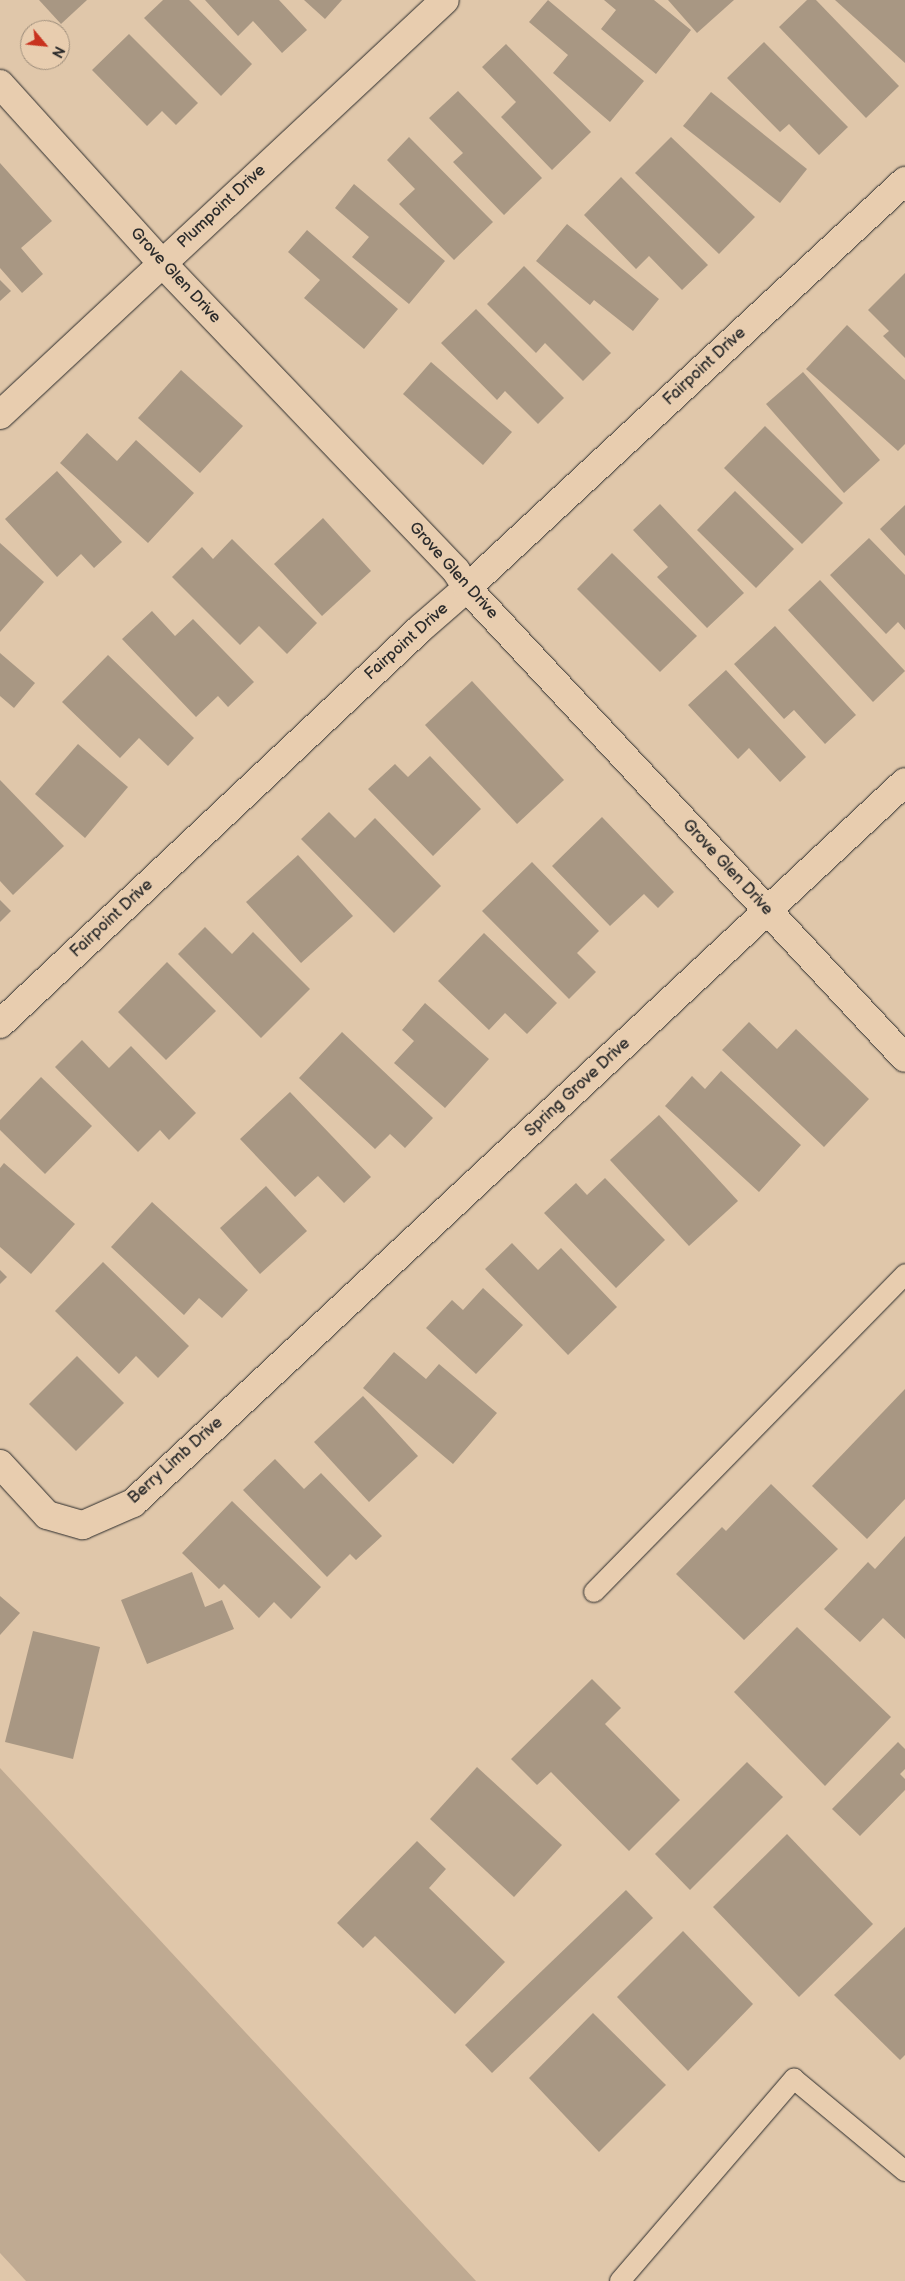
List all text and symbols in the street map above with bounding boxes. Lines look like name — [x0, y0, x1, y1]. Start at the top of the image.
north arrow — [20, 20, 70, 70]
text: N — [48, 43, 68, 60]
street label: Plumpoint Drive — [174, 161, 270, 253]
street label: Grove Glen Drive — [126, 224, 224, 328]
street label: Fairpoint Drive — [660, 324, 750, 410]
street label: Grove Glen Drive — [404, 519, 502, 623]
street label: Fairpoint Drive — [361, 600, 453, 684]
street label: Grove Glen Drive — [678, 816, 776, 920]
street label: Fairpoint Drive — [67, 876, 157, 962]
street label: Spring Grove Drive — [522, 1034, 634, 1142]
street label: Berry Limb Drive — [124, 1413, 228, 1509]

